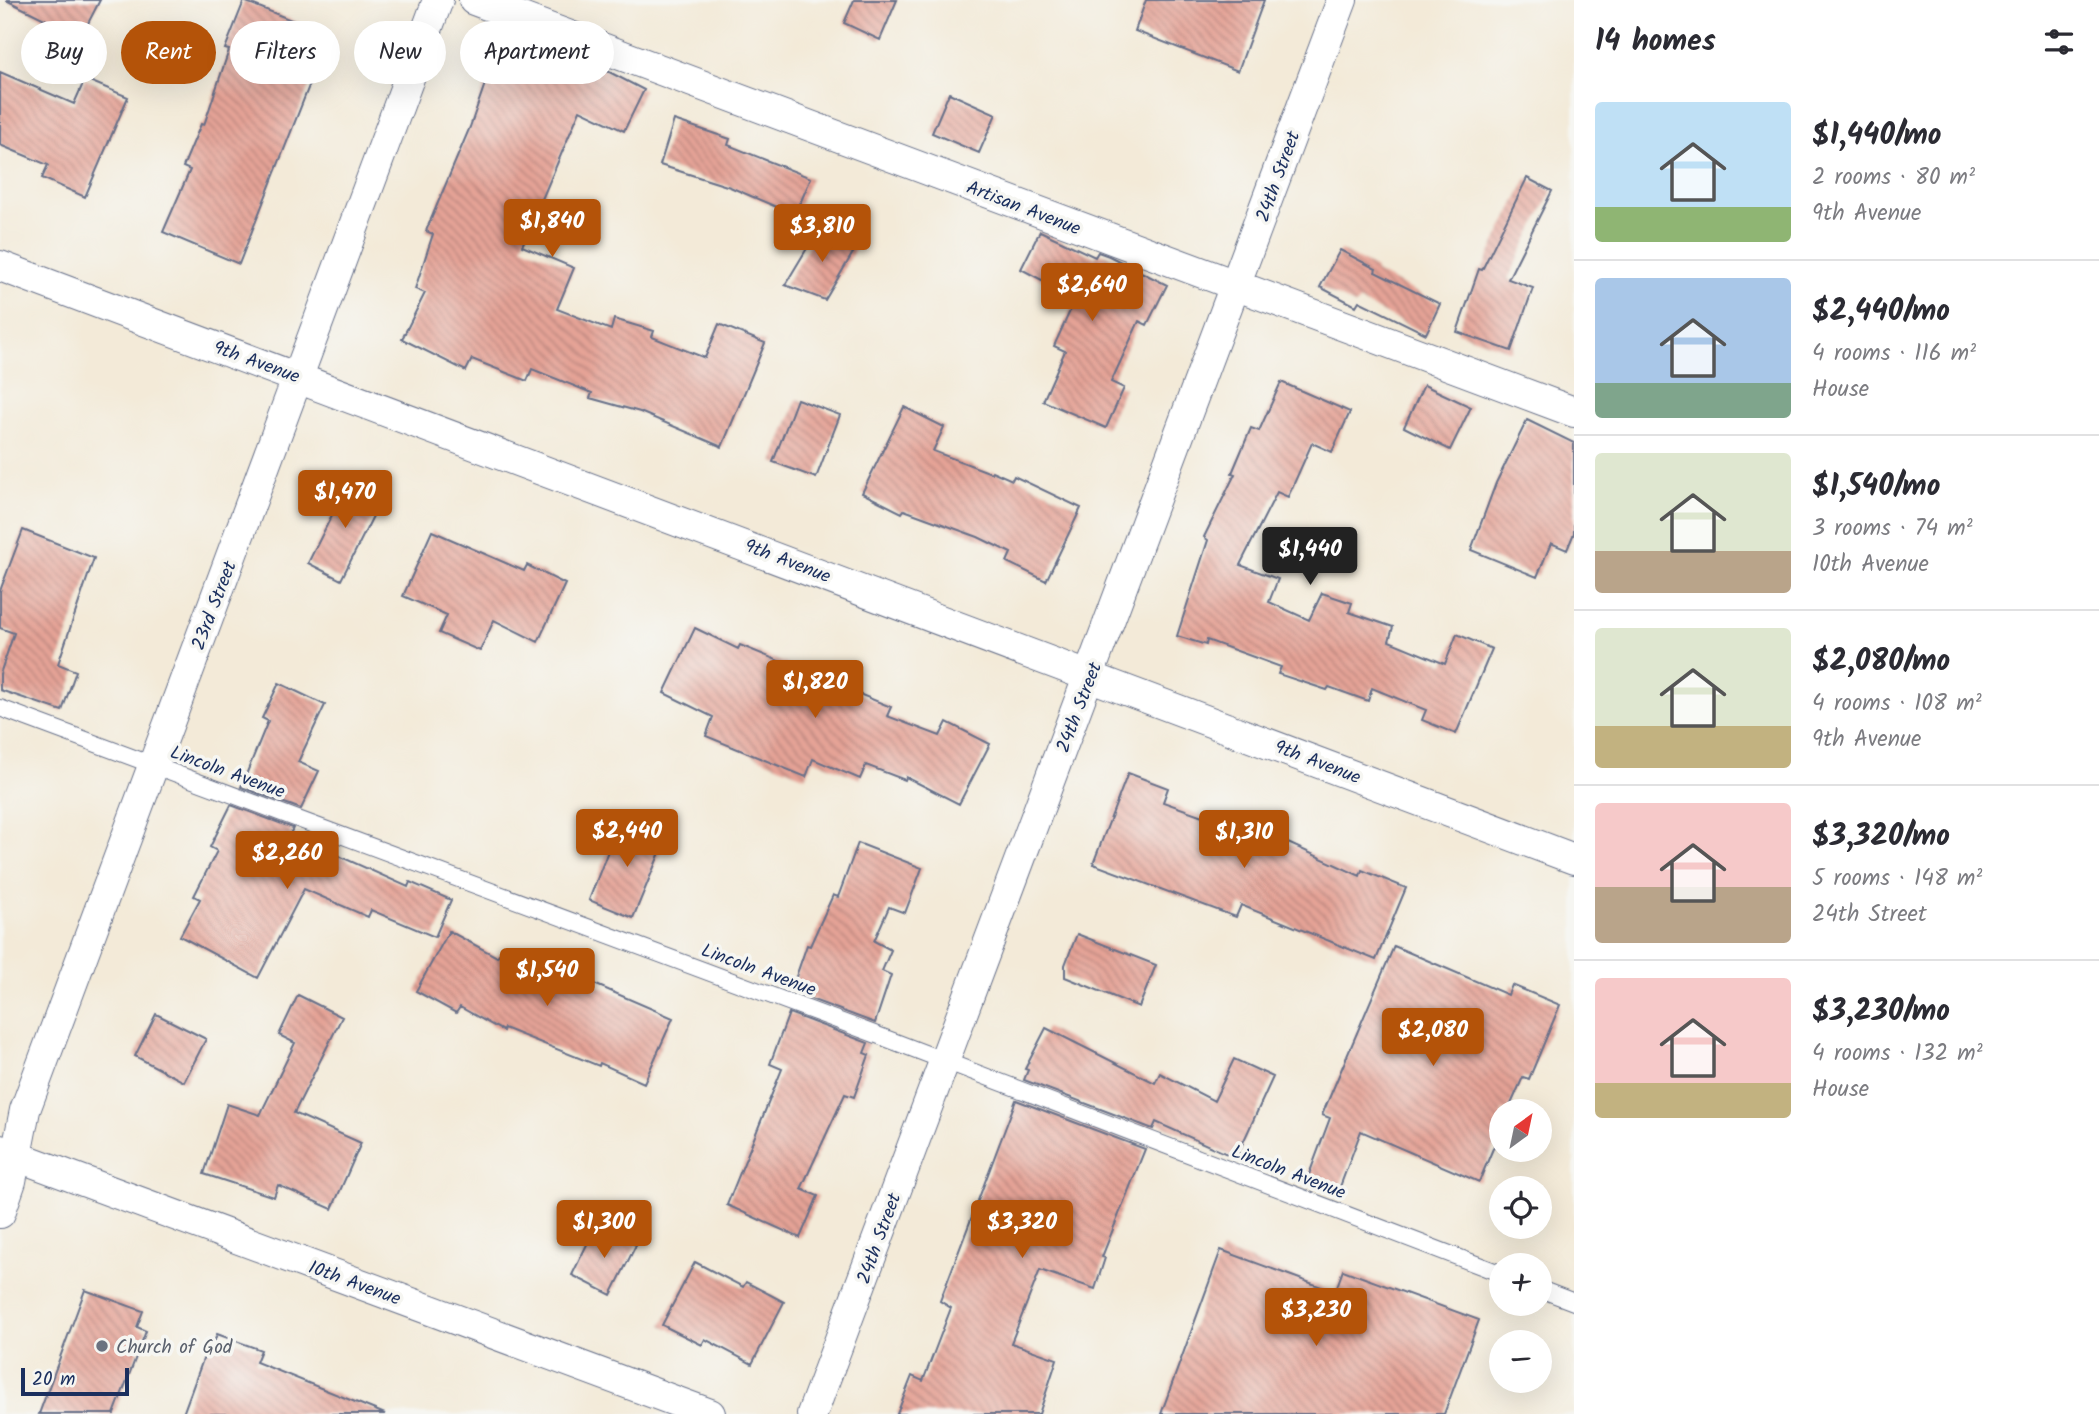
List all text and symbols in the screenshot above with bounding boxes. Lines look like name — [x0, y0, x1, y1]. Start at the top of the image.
text: 14 homes — [1595, 18, 1716, 66]
chip: Buy — [21, 21, 107, 84]
chip: Rent — [121, 21, 216, 84]
chip: Filters — [230, 21, 340, 84]
chip: New — [354, 21, 446, 84]
chip: Apartment — [460, 21, 614, 84]
icon: filters — [2040, 23, 2078, 61]
text: $1,440/mo — [1812, 112, 1941, 160]
street label: 24th Street — [1249, 126, 1309, 226]
icon: home — [1651, 130, 1735, 214]
text: 2 rooms · 80 m² — [1812, 160, 1975, 196]
street label: Artisan Avenue — [962, 173, 1085, 245]
text: 9th Avenue — [1812, 196, 1921, 232]
pin: $1,840 — [495, 200, 609, 259]
text: $1,840 — [520, 204, 584, 240]
pin: $3,810 — [765, 204, 879, 264]
text: $3,810 — [790, 209, 854, 245]
pin: $2,640 — [1035, 264, 1149, 323]
text: $2,640 — [1057, 268, 1127, 304]
text: $2,440/mo — [1812, 288, 1950, 336]
icon: home — [1651, 306, 1735, 390]
street label: 9th Avenue — [209, 333, 304, 393]
text: 4 rooms · 116 m² — [1812, 336, 1976, 372]
text: House — [1812, 372, 1869, 408]
text: $1,540/mo — [1812, 463, 1940, 511]
pin: $1,470 — [288, 470, 402, 530]
text: $1,470 — [314, 475, 376, 511]
icon: home — [1651, 481, 1735, 565]
text: 3 rooms · 74 m² — [1812, 511, 1973, 547]
pin: $1,440 — [1253, 528, 1367, 587]
street label: 9th Avenue — [740, 532, 835, 592]
text: $1,440 — [1278, 532, 1342, 568]
text: 10th Avenue — [1812, 547, 1929, 583]
street label: 23rd Street — [184, 556, 246, 655]
text: $2,080/mo — [1812, 638, 1950, 686]
icon: home — [1651, 656, 1735, 740]
street label: 24th Street — [1049, 657, 1111, 757]
pin: $1,820 — [758, 660, 872, 720]
text: $1,820 — [782, 665, 848, 701]
text: 4 rooms · 108 m² — [1812, 686, 1982, 722]
text: 9th Avenue — [1812, 722, 1921, 758]
street label: 9th Avenue — [1270, 733, 1365, 793]
street label: Lincoln Avenue — [166, 738, 289, 808]
pin: $2,440 — [570, 810, 684, 869]
pin: $1,310 — [1187, 810, 1301, 870]
text: $3,320/mo — [1812, 813, 1950, 861]
text: $2,440 — [592, 814, 662, 850]
text: $1,310 — [1215, 815, 1273, 851]
icon: home — [1651, 831, 1735, 915]
pin: $2,260 — [230, 832, 344, 891]
text: $2,260 — [252, 836, 322, 872]
text: 5 rooms · 148 m² — [1812, 861, 1982, 897]
text: 24th Street — [1812, 897, 1927, 933]
street label: Lincoln Avenue — [697, 936, 820, 1006]
pin: $1,540 — [490, 948, 604, 1008]
text: $1,540 — [516, 953, 578, 989]
text: $3,230/mo — [1812, 988, 1950, 1036]
icon: home — [1651, 1006, 1735, 1090]
pin: $2,080 — [1376, 1009, 1490, 1068]
text: $2,080 — [1398, 1013, 1468, 1049]
text: 4 rooms · 132 m² — [1812, 1036, 1983, 1072]
text: House — [1812, 1072, 1869, 1108]
north arrow — [1489, 1099, 1552, 1162]
map controls — [1489, 1099, 1552, 1393]
street label: Lincoln Avenue — [1227, 1137, 1350, 1209]
button: locate — [1489, 1176, 1552, 1239]
street label: 24th Street — [850, 1188, 910, 1288]
pin: $1,300 — [547, 1200, 661, 1260]
pin: $3,320 — [965, 1200, 1079, 1260]
text: $1,300 — [573, 1205, 635, 1241]
text: $3,320 — [987, 1205, 1057, 1241]
street label: 10th Avenue — [304, 1253, 405, 1315]
button: + — [1489, 1253, 1552, 1316]
pin: $3,230 — [1259, 1288, 1373, 1348]
text: $3,230 — [1281, 1293, 1351, 1329]
button: − — [1489, 1330, 1552, 1393]
place label: Church of God — [116, 1333, 233, 1363]
marker: Church of God — [94, 1338, 110, 1354]
scale bar — [21, 1365, 130, 1397]
text: 20 m — [32, 1365, 75, 1395]

